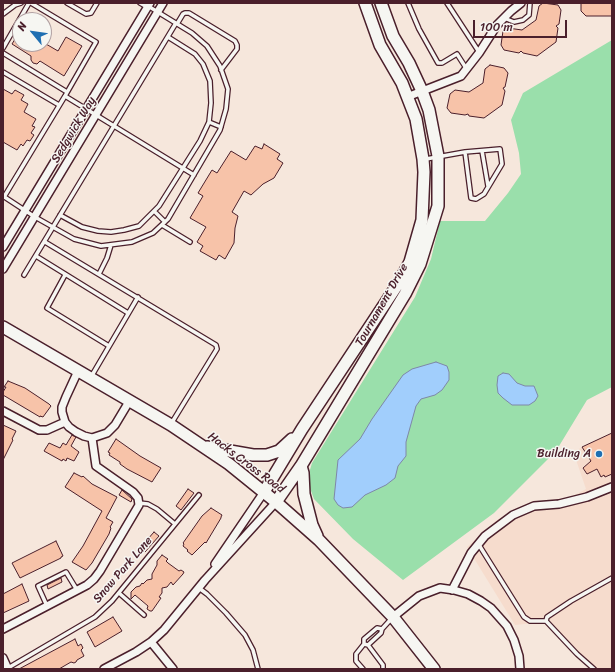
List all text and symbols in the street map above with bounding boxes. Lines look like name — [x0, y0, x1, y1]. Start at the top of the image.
north arrow — [12, 12, 52, 52]
scale bar — [475, 12, 569, 38]
text: 100 m — [480, 16, 513, 38]
text: N — [12, 18, 32, 34]
street label: Sedgwick Way — [49, 94, 99, 166]
street label: Tournament Drive — [353, 261, 411, 349]
street label: Hacks Cross Road — [205, 429, 287, 497]
place label: Building A — [537, 447, 591, 461]
marker: Building A — [594, 449, 604, 459]
street label: Snow Park Lane — [90, 534, 156, 606]

